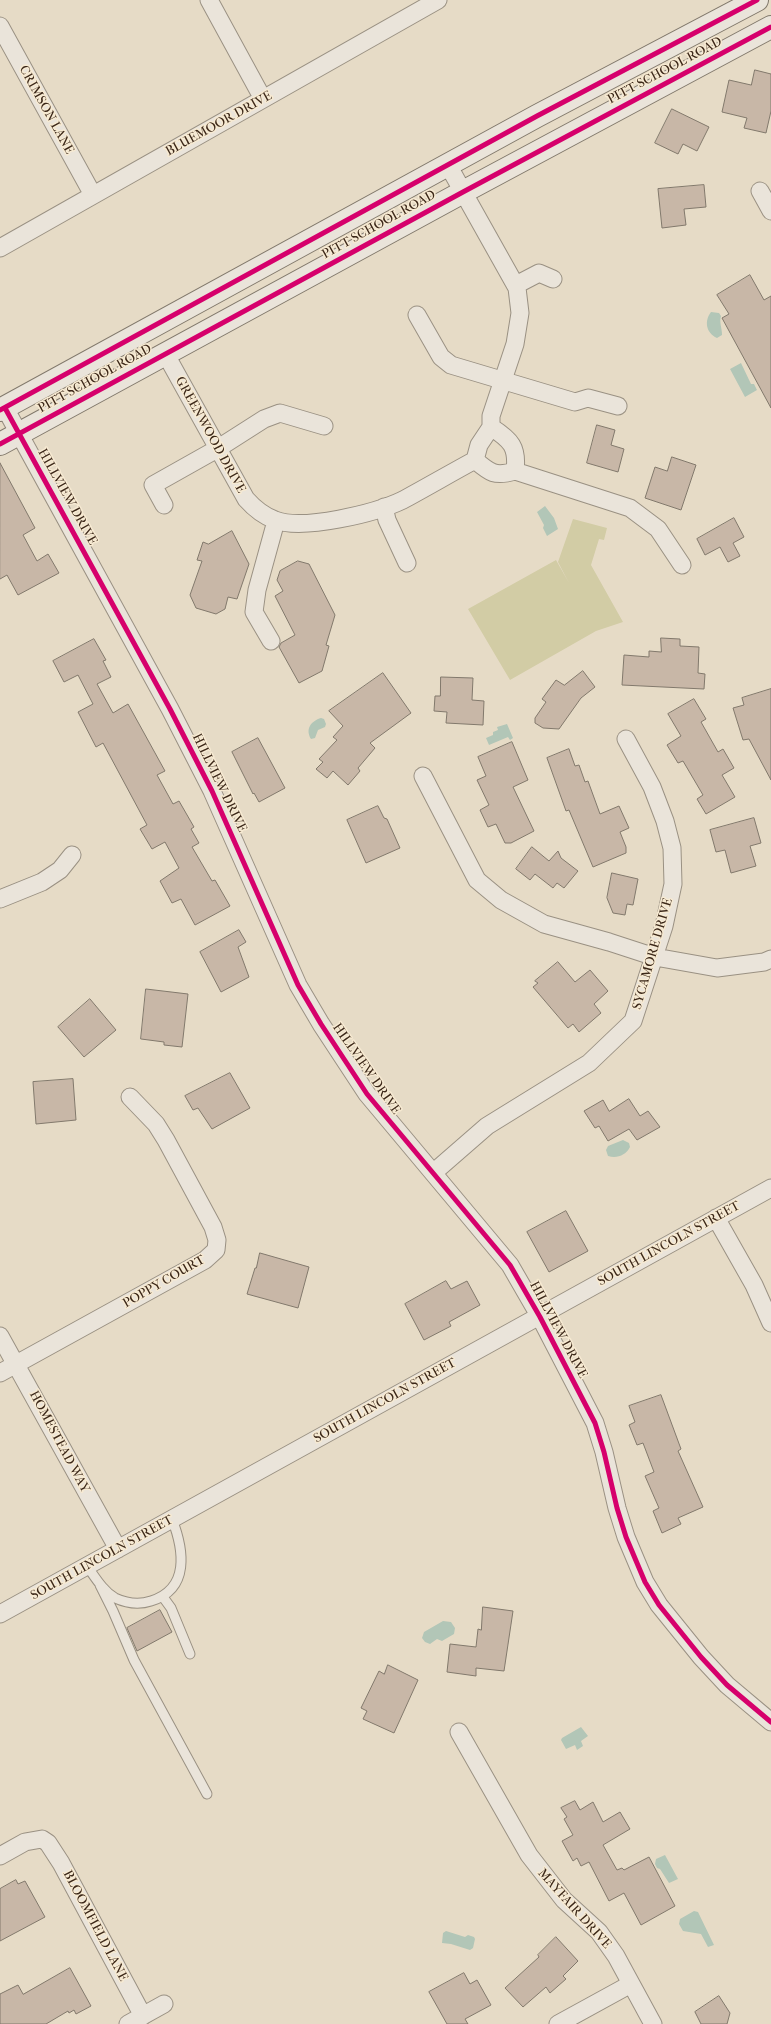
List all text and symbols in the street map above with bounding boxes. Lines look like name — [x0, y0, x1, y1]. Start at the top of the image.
street label: PITT SCHOOL ROAD — [605, 34, 725, 108]
street label: CRIMSON LANE — [15, 63, 77, 157]
street label: BLUEMOOR DRIVE — [163, 88, 275, 160]
street label: PITT SCHOOL ROAD — [319, 187, 439, 263]
street label: PITT SCHOOL ROAD — [35, 341, 155, 417]
street label: GREENWOOD DRIVE — [172, 374, 248, 496]
street label: HILLVIEW DRIVE — [34, 446, 100, 548]
street label: HILLVIEW DRIVE — [188, 731, 250, 835]
street label: SYCAMORE DRIVE — [630, 896, 676, 1012]
street label: HILLVIEW DRIVE — [329, 1020, 403, 1118]
street label: SOUTH LINCOLN STREET — [595, 1198, 743, 1290]
street label: POPPY COURT — [120, 1252, 208, 1312]
street label: HILLVIEW DRIVE — [526, 1279, 590, 1381]
street label: SOUTH LINCOLN STREET — [311, 1355, 459, 1447]
street label: HOMESTEAD WAY — [25, 1388, 93, 1496]
street label: SOUTH LINCOLN STREET — [28, 1512, 176, 1604]
street label: MAYFAIR DRIVE — [534, 1866, 614, 1952]
street label: BLOOMFIELD LANE — [59, 1868, 131, 1984]

